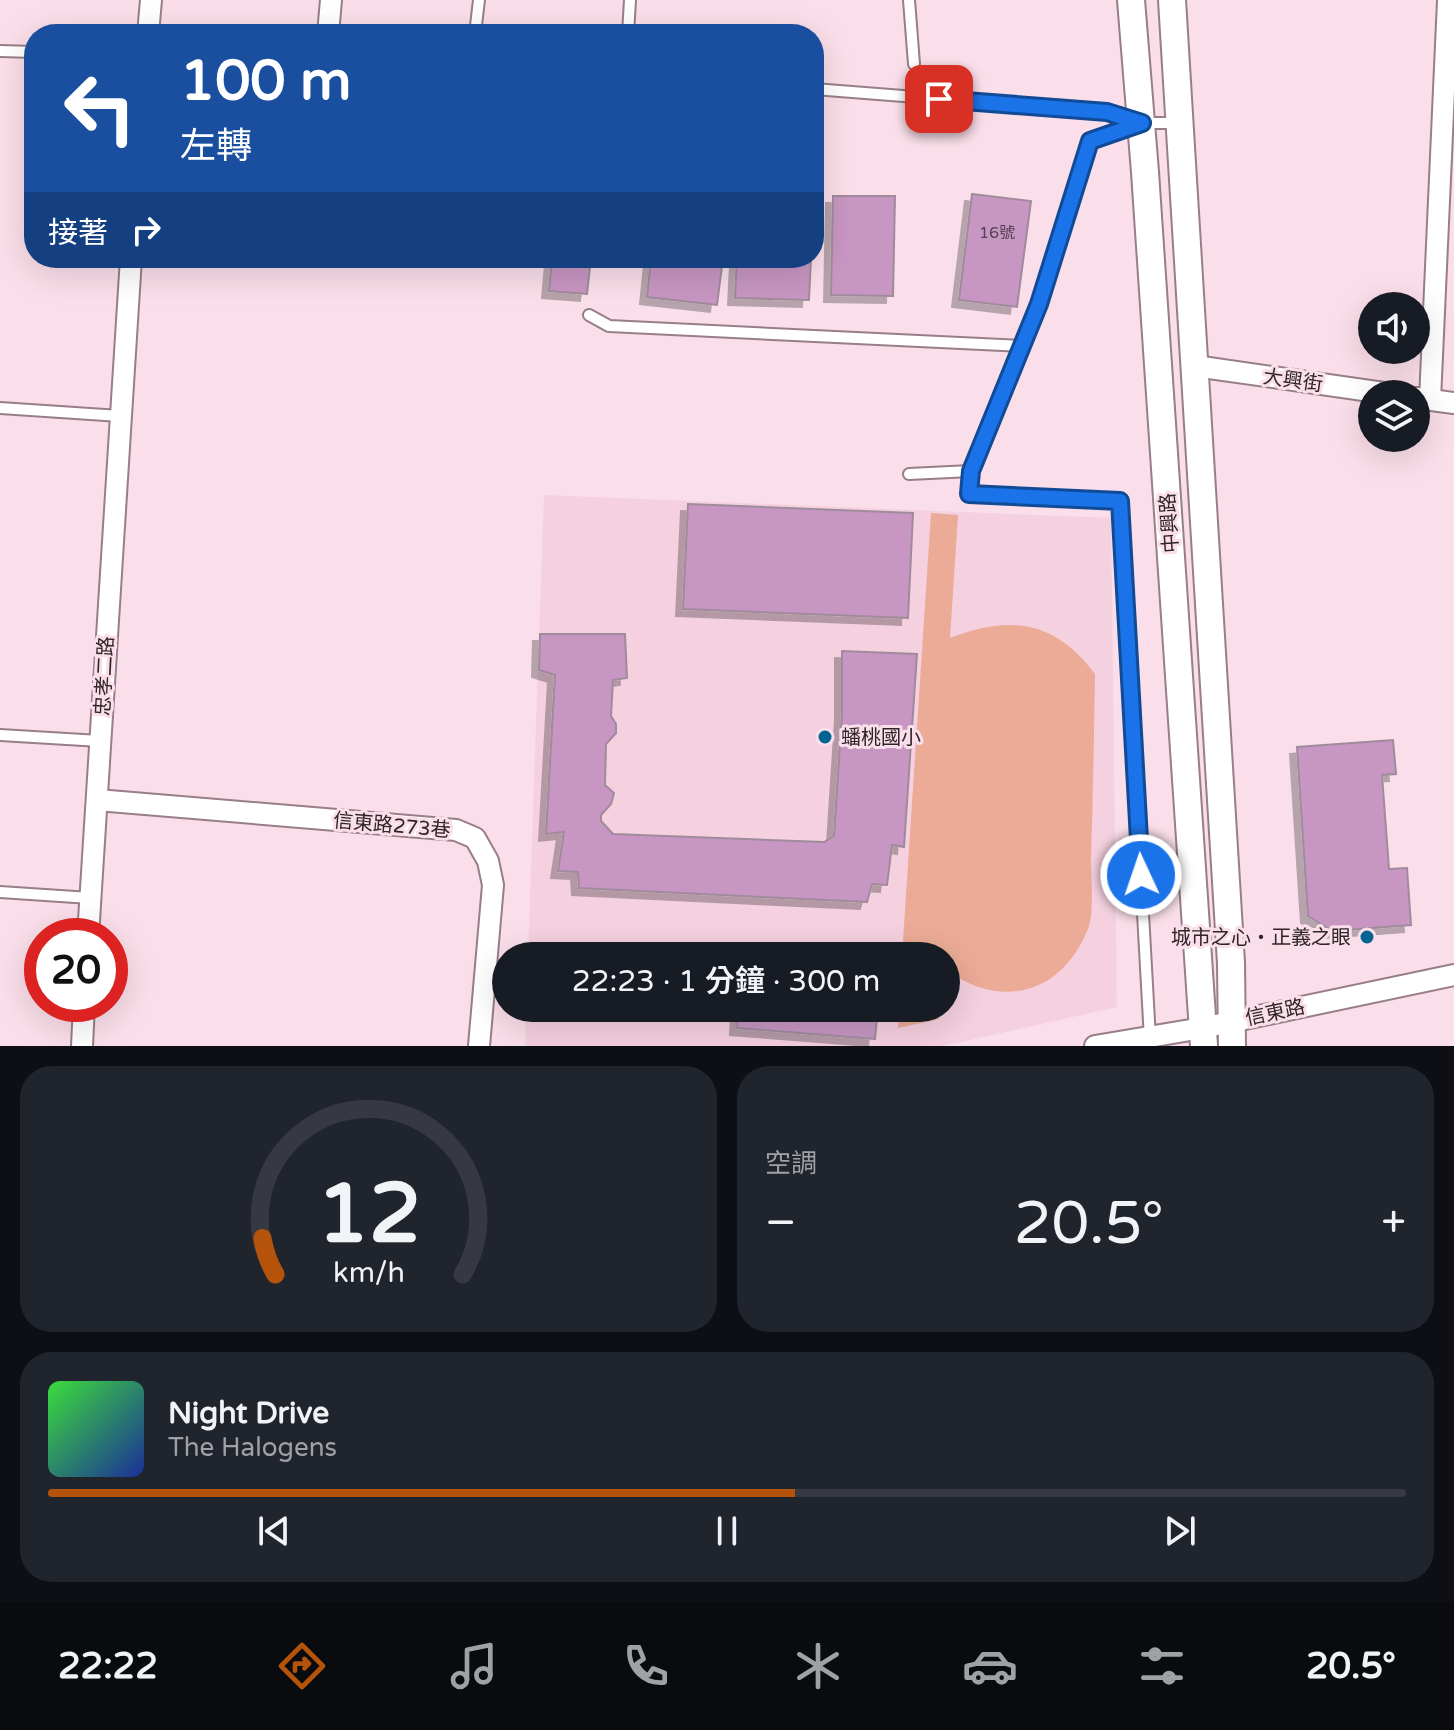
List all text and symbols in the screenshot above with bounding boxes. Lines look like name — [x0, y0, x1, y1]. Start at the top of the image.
text: 100 m — [180, 48, 351, 115]
icon: left — [48, 56, 152, 160]
pin — [905, 65, 973, 133]
icon: arrive — [917, 77, 961, 121]
text: 左轉 — [180, 125, 252, 168]
icon: right — [124, 208, 168, 252]
text: 接著 — [48, 215, 108, 252]
house number: 16號 — [979, 223, 1015, 243]
map controls — [1358, 292, 1430, 452]
button: sound — [1358, 292, 1430, 364]
street label: 大興街 — [1261, 365, 1324, 397]
button: layers — [1358, 380, 1430, 452]
street label: 中興路 — [1156, 492, 1184, 554]
street label: 忠孝二路 — [91, 635, 119, 717]
place label: 蟠桃國小 — [841, 726, 921, 750]
marker: 蟠桃國小 — [816, 728, 834, 746]
street label: 信東路273巷 — [332, 809, 452, 843]
position arrow — [1099, 833, 1183, 917]
speed limit sign: 20 — [24, 918, 128, 1022]
place label: 城市之心‧正義之眼 — [1171, 926, 1351, 950]
marker: 城市之心‧正義之眼 — [1358, 928, 1376, 946]
text: 22:23 · 1 分鐘 · 300 m — [572, 963, 880, 1000]
street label: 信東路 — [1243, 995, 1307, 1031]
text: 空調 — [765, 1148, 817, 1179]
text: 12 — [316, 1165, 421, 1265]
text: 20.5° — [1014, 1188, 1164, 1260]
text: − — [765, 1197, 796, 1250]
text: + — [1381, 1197, 1406, 1250]
text: km/h — [333, 1256, 404, 1290]
text: Night Drive — [168, 1395, 329, 1432]
text: The Halogens — [168, 1432, 337, 1463]
icon: previous — [252, 1509, 296, 1553]
icon: pause — [705, 1509, 749, 1553]
icon: next — [1158, 1509, 1202, 1553]
icon: directions — [274, 1638, 330, 1694]
icon: music — [446, 1638, 502, 1694]
icon: phone — [618, 1638, 674, 1694]
icon: climate — [790, 1638, 846, 1694]
icon: car — [962, 1638, 1018, 1694]
icon: filters — [1134, 1638, 1190, 1694]
text: 22:22 — [58, 1645, 158, 1688]
text: 20.5° — [1306, 1645, 1396, 1688]

